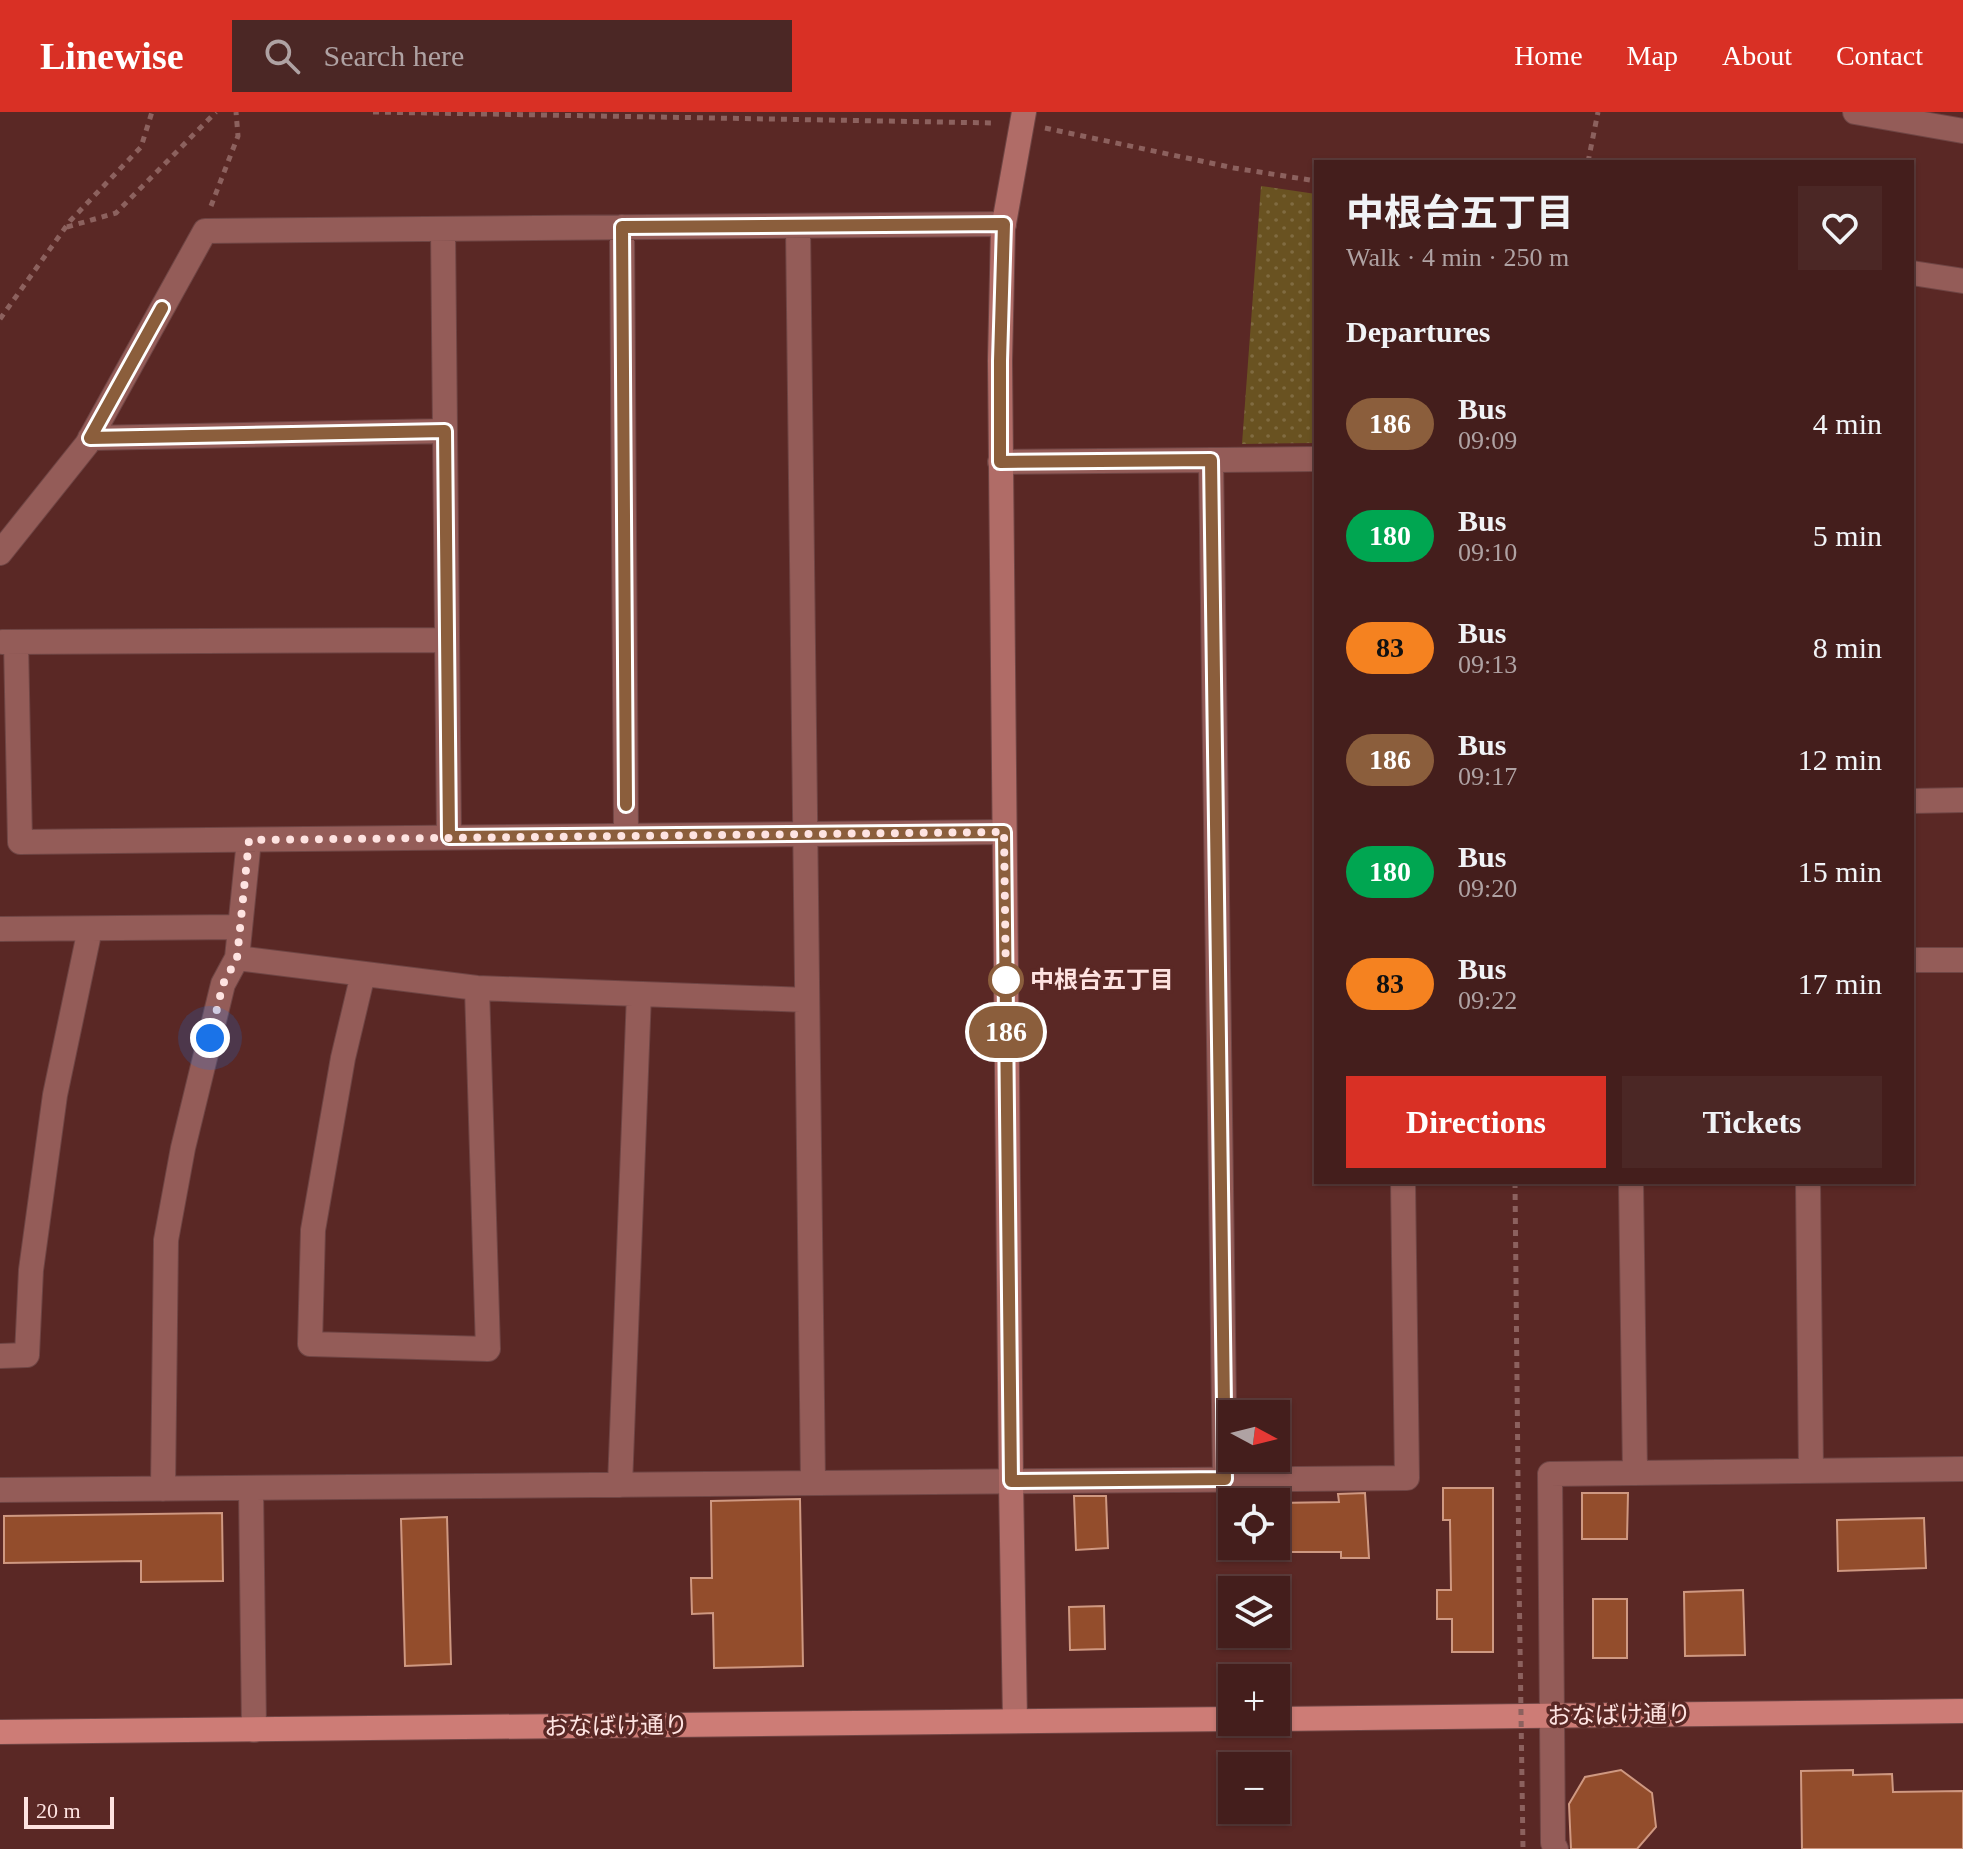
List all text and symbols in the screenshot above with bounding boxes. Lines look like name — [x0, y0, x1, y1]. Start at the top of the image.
search box — [232, 20, 792, 92]
icon: search — [260, 34, 304, 78]
text: Linewise — [40, 35, 184, 77]
text: Search here — [324, 39, 464, 72]
text: Home — [1514, 40, 1583, 71]
text: Map — [1627, 40, 1678, 71]
text: About — [1722, 40, 1792, 71]
text: Contact — [1836, 40, 1923, 71]
button: heart — [1798, 186, 1882, 270]
text: 中根台五丁目 — [1346, 192, 1574, 234]
text: Walk · 4 min · 250 m — [1346, 243, 1569, 272]
text: Departures — [1346, 315, 1490, 348]
text: Bus — [1458, 392, 1506, 425]
text: 4 min — [1813, 407, 1882, 440]
text: 186 — [1369, 408, 1411, 439]
text: 09:09 — [1458, 426, 1517, 455]
text: Bus — [1458, 504, 1506, 537]
text: 5 min — [1813, 519, 1882, 552]
text: 180 — [1369, 520, 1411, 551]
text: 09:10 — [1458, 538, 1517, 567]
text: Bus — [1458, 616, 1506, 649]
text: 8 min — [1813, 631, 1882, 664]
text: 83 — [1376, 632, 1404, 663]
text: 09:13 — [1458, 650, 1517, 679]
text: Bus — [1458, 728, 1506, 761]
text: 12 min — [1798, 743, 1882, 776]
text: 186 — [1369, 744, 1411, 775]
text: 09:17 — [1458, 762, 1517, 791]
text: Bus — [1458, 840, 1506, 873]
text: 15 min — [1798, 855, 1882, 888]
text: 180 — [1369, 856, 1411, 887]
text: 09:20 — [1458, 874, 1517, 903]
text: Bus — [1458, 952, 1506, 985]
marker: 中根台五丁目 — [989, 963, 1023, 997]
place label: 中根台五丁目 — [1030, 967, 1174, 993]
text: 17 min — [1798, 967, 1882, 1000]
text: 83 — [1376, 968, 1404, 999]
text: 09:22 — [1458, 986, 1517, 1015]
line badge: 186 — [960, 1006, 1052, 1058]
text: 186 — [985, 1016, 1027, 1047]
your location — [190, 1018, 230, 1058]
button: Directions — [1346, 1076, 1606, 1168]
button: Tickets — [1622, 1076, 1882, 1168]
north arrow — [1218, 1400, 1290, 1472]
map controls — [1218, 1400, 1290, 1824]
button: locate — [1218, 1488, 1290, 1560]
button: layers — [1218, 1576, 1290, 1648]
button: + — [1218, 1664, 1290, 1736]
street label: おなばけ通り — [1547, 1701, 1691, 1729]
street label: おなばけ通り — [544, 1712, 688, 1740]
button: − — [1218, 1752, 1290, 1824]
scale bar — [24, 1793, 114, 1829]
text: 20 m — [36, 1798, 81, 1823]

